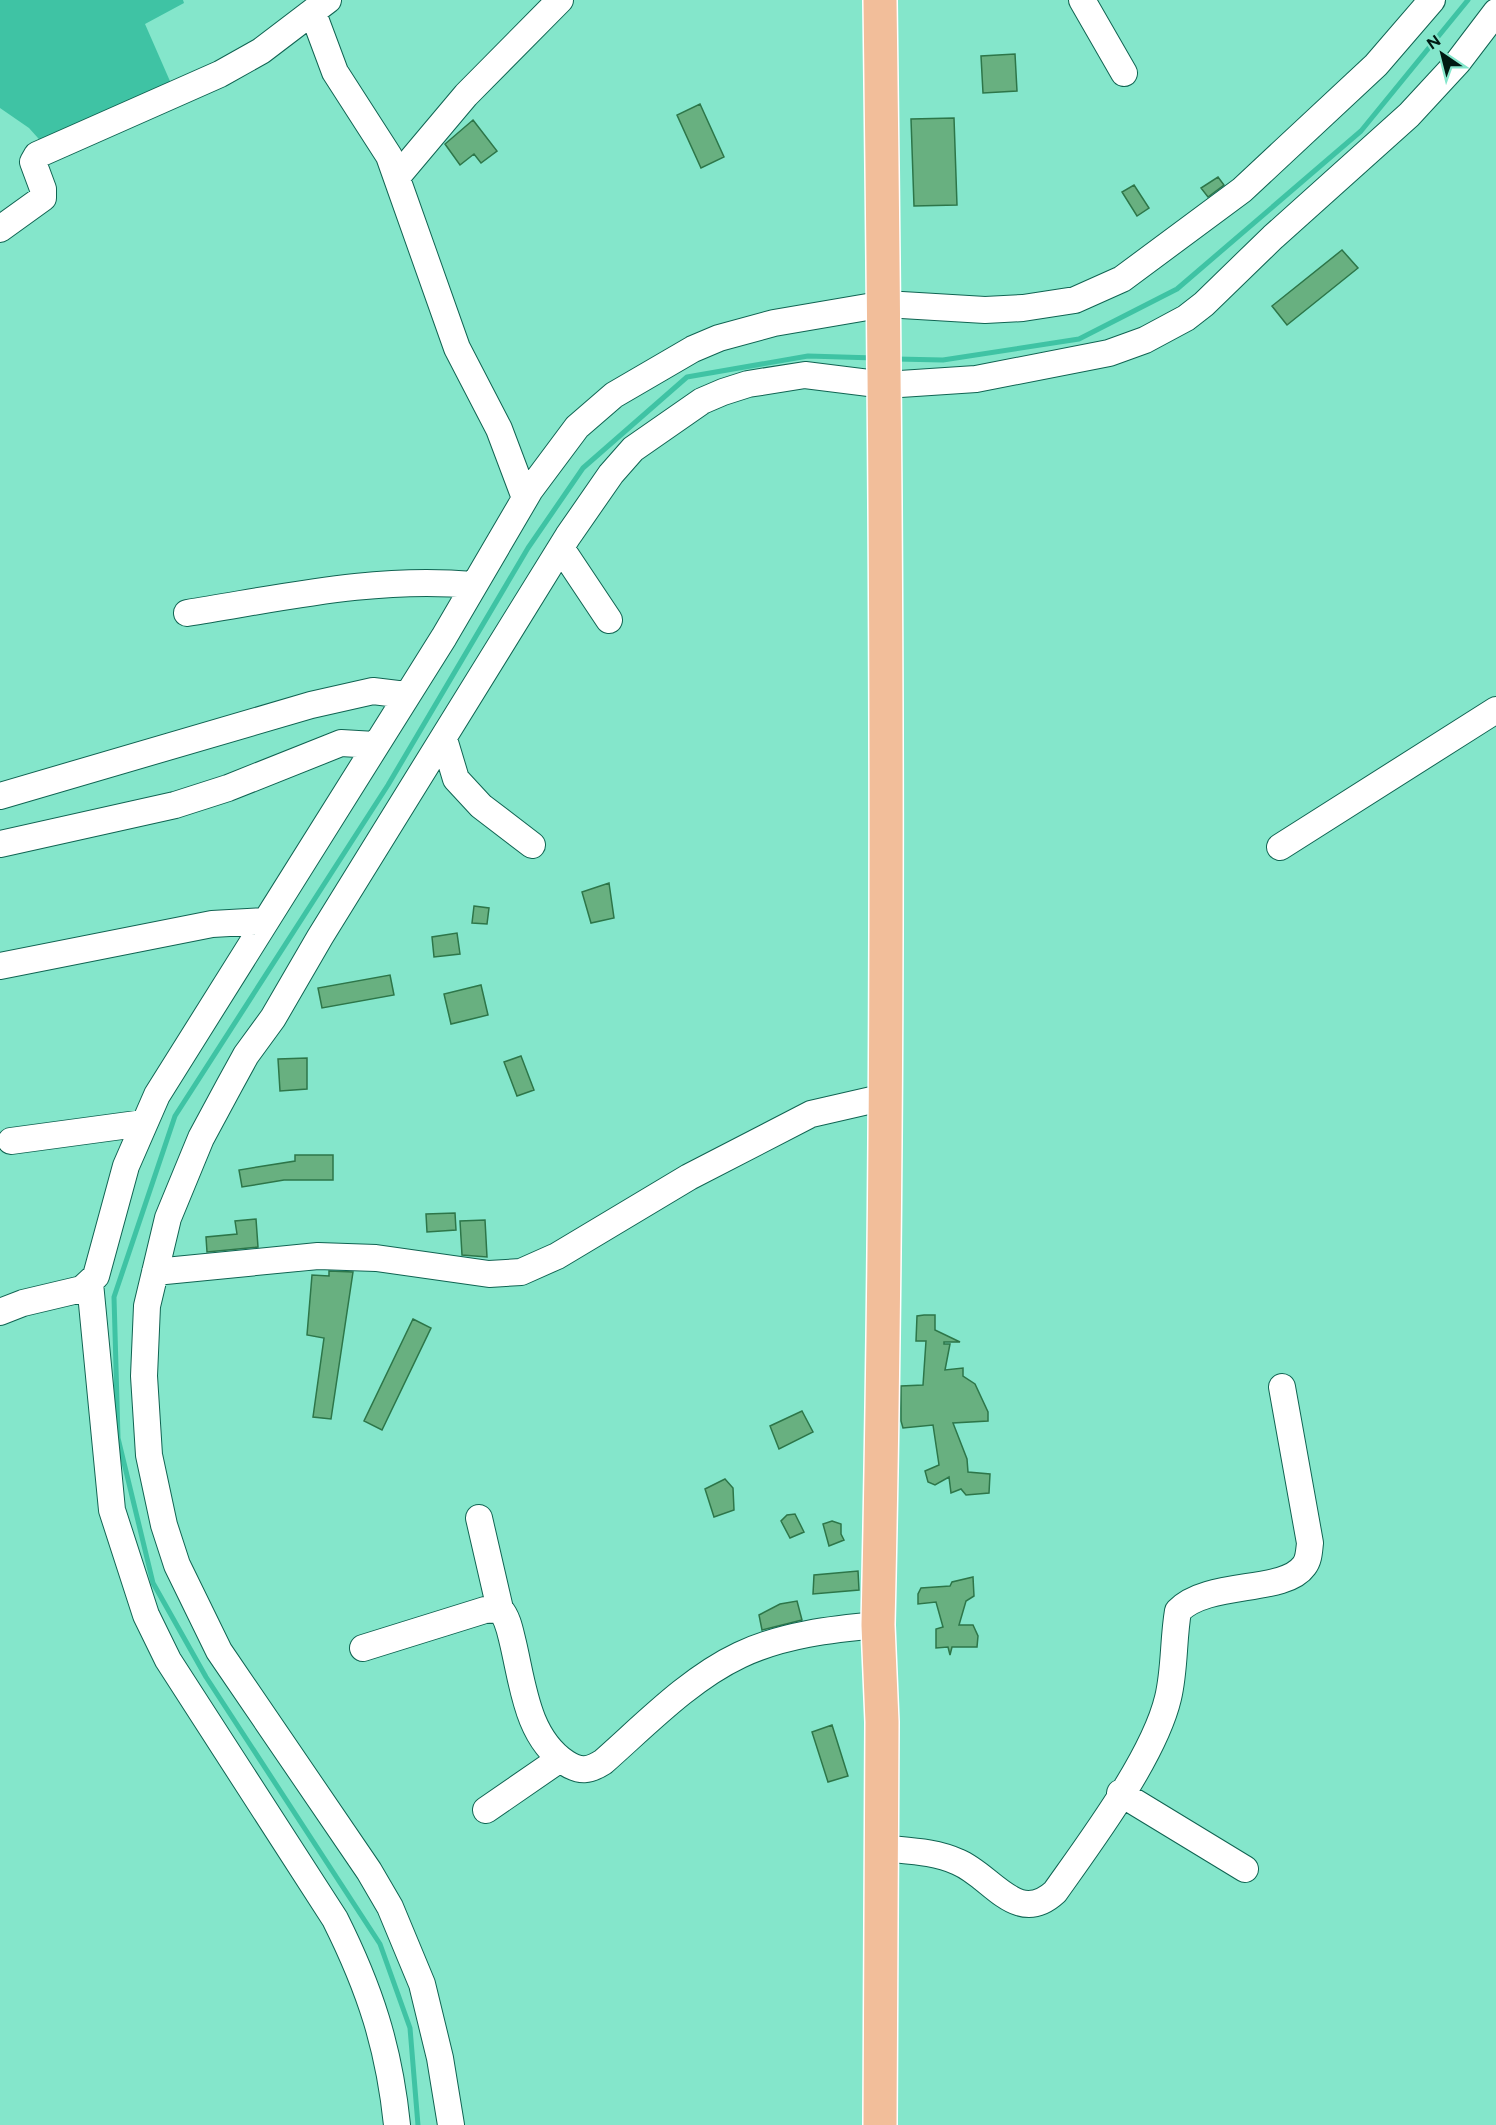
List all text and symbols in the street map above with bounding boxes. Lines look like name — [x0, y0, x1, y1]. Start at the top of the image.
north arrow — [1412, 24, 1472, 84]
text: N — [1423, 31, 1444, 53]

